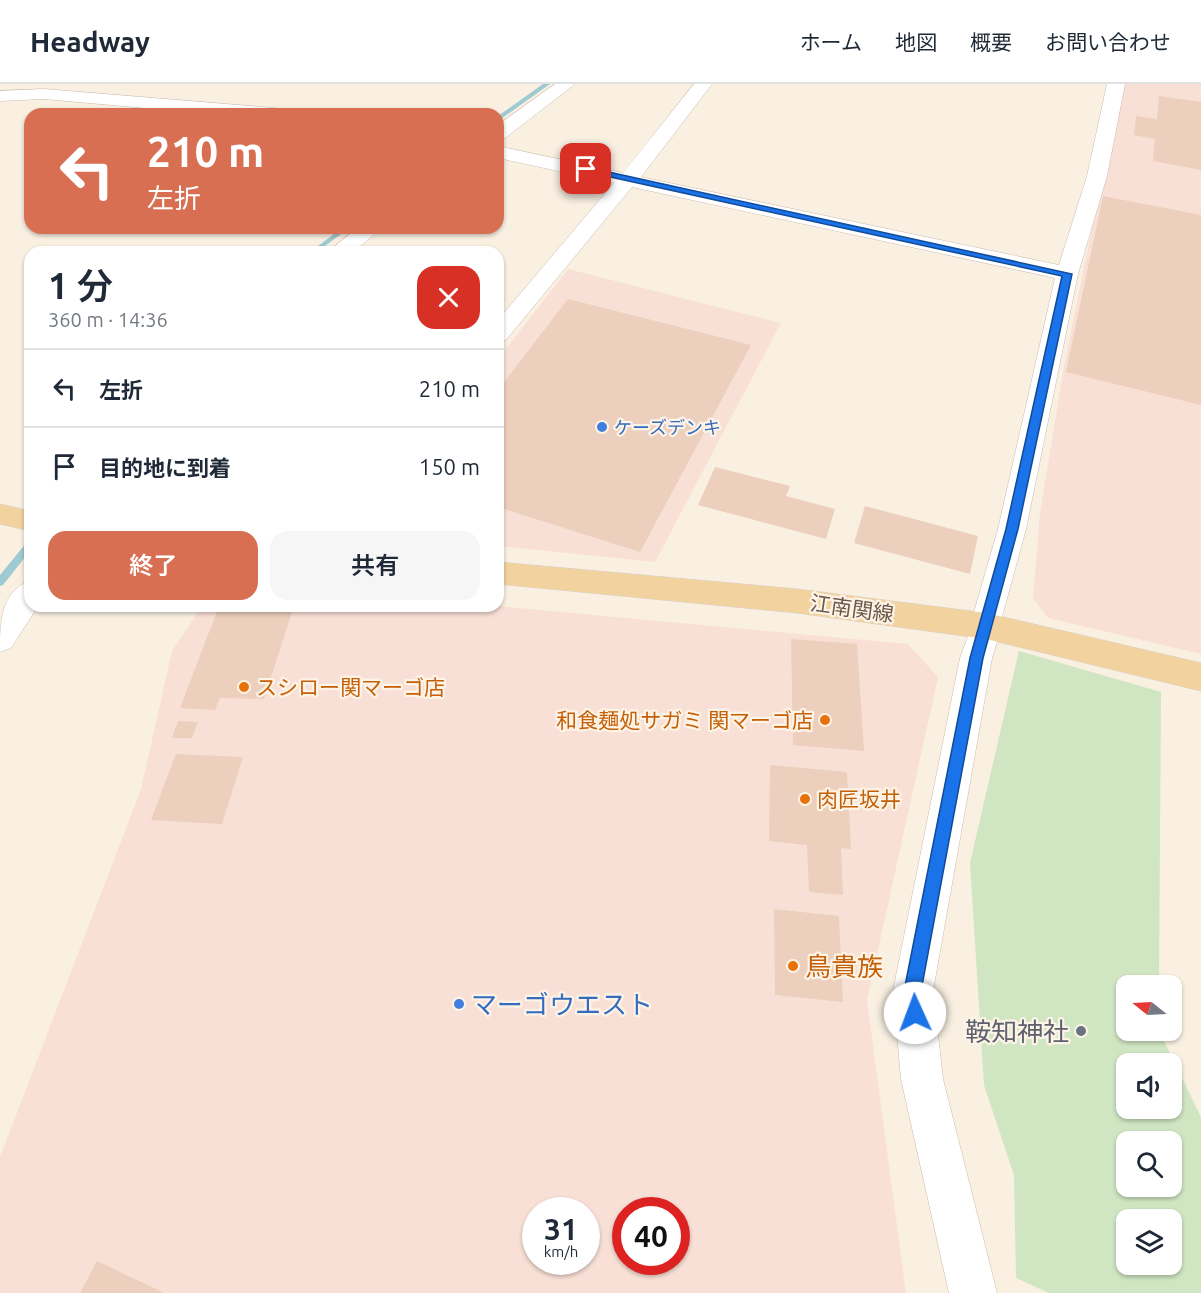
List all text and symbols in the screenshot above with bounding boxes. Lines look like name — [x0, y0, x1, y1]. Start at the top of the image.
text: Headway — [30, 26, 150, 57]
text: ホーム — [800, 30, 862, 54]
text: 地図 — [895, 30, 937, 54]
text: 概要 — [970, 30, 1012, 54]
text: お問い合わせ — [1045, 30, 1171, 54]
text: 210 m — [147, 128, 264, 175]
icon: left — [48, 132, 126, 210]
pin — [560, 143, 611, 194]
icon: arrive — [569, 152, 602, 185]
text: 左折 — [147, 183, 201, 213]
text: 1 分 — [48, 265, 113, 306]
button: close — [417, 266, 480, 329]
text: 360 m · 14:36 — [48, 308, 168, 331]
icon: left — [48, 372, 81, 405]
text: 210 m — [419, 376, 480, 401]
text: 左折 — [99, 377, 143, 402]
place label: ケーズデンキ — [614, 417, 721, 437]
marker: ケーズデンキ — [595, 420, 609, 434]
icon: arrive — [48, 450, 81, 483]
text: 150 m — [419, 454, 480, 479]
text: 目的地に到着 — [99, 455, 231, 480]
button: 終了 — [48, 531, 258, 600]
button: 共有 — [270, 531, 480, 600]
street label: 江南関線 — [809, 590, 895, 626]
place label: スシロー関マーゴ店 — [256, 675, 445, 699]
marker: スシロー関マーゴ店 — [237, 680, 251, 694]
place label: 和食麺処サガミ 関マーゴ店 — [556, 708, 813, 732]
marker: 和食麺処サガミ 関マーゴ店 — [818, 713, 832, 727]
place label: 肉匠坂井 — [817, 787, 901, 811]
marker: 肉匠坂井 — [798, 792, 812, 806]
place label: 鳥貴族 — [805, 952, 883, 981]
marker: 鳥貴族 — [786, 959, 800, 973]
north arrow — [1116, 975, 1182, 1041]
map controls — [1116, 975, 1182, 1275]
position arrow — [883, 981, 947, 1045]
place label: マーゴウエスト — [471, 990, 653, 1019]
marker: マーゴウエスト — [452, 997, 466, 1011]
place label: 鞍知神社 — [965, 1017, 1069, 1046]
marker: 鞍知神社 — [1074, 1024, 1088, 1038]
button: sound — [1116, 1053, 1182, 1119]
button: search — [1116, 1131, 1182, 1197]
speed limit sign: 40 — [612, 1197, 690, 1275]
button: layers — [1116, 1209, 1182, 1275]
text: 31 — [544, 1212, 578, 1246]
text: km/h — [544, 1243, 578, 1260]

